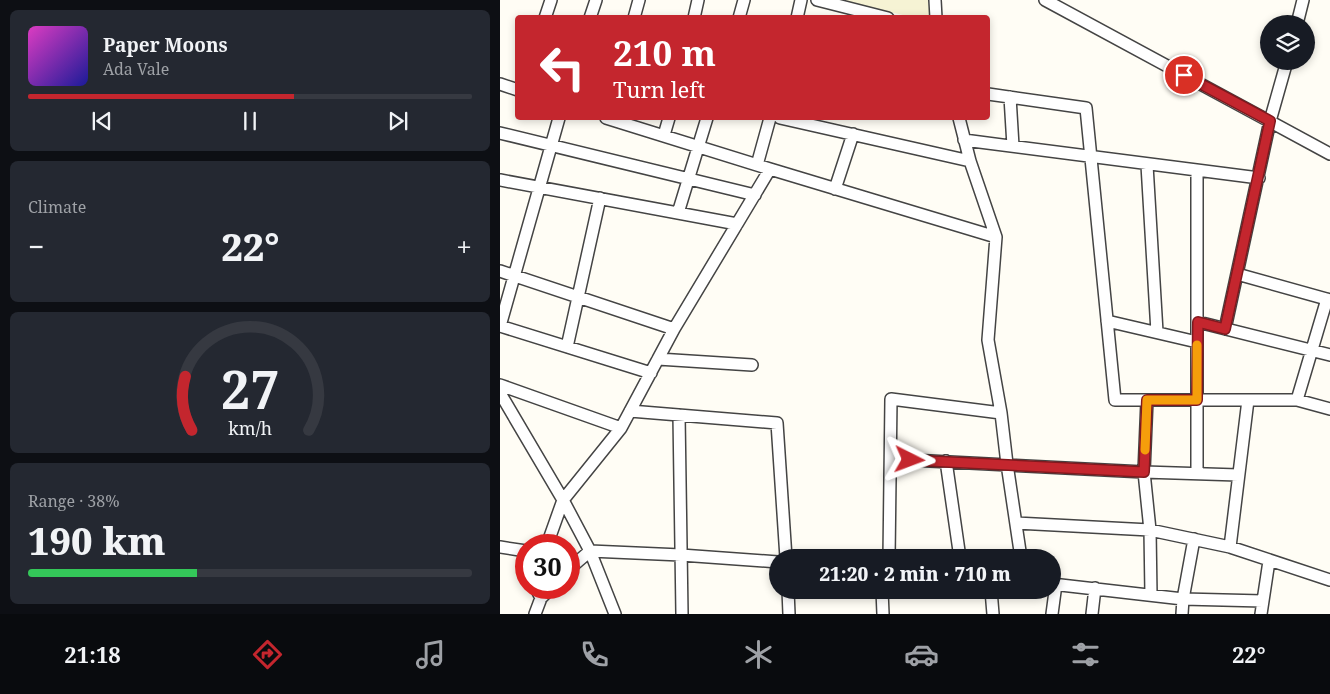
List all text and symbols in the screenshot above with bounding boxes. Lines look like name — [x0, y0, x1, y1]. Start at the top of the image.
map controls — [1260, 15, 1315, 70]
button: layers — [1260, 15, 1315, 70]
text: 210 m — [613, 29, 716, 76]
text: Paper Moons — [103, 32, 228, 58]
icon: left — [530, 35, 595, 100]
pin — [1163, 54, 1205, 96]
text: Ada Vale — [103, 58, 169, 80]
icon: arrive — [1170, 61, 1198, 89]
text: Turn left — [613, 74, 705, 104]
icon: previous — [88, 107, 116, 135]
icon: pause — [236, 107, 264, 135]
icon: next — [384, 107, 412, 135]
text: Climate — [28, 196, 86, 218]
text: 22° — [221, 220, 279, 272]
text: − — [28, 227, 44, 265]
text: + — [456, 227, 472, 265]
text: 27 — [221, 353, 279, 424]
text: km/h — [228, 416, 272, 440]
position arrow — [883, 433, 935, 485]
text: Range · 38% — [28, 490, 120, 512]
text: 190 km — [28, 514, 166, 566]
speed limit sign: 30 — [515, 534, 580, 599]
text: 21:20 · 2 min · 710 m — [819, 561, 1011, 587]
icon: directions — [250, 637, 285, 672]
icon: music — [413, 637, 448, 672]
icon: phone — [577, 637, 612, 672]
icon: climate — [741, 637, 776, 672]
icon: car — [904, 637, 939, 672]
icon: filters — [1068, 637, 1103, 672]
text: 21:18 — [64, 639, 121, 669]
text: 22° — [1232, 639, 1266, 669]

